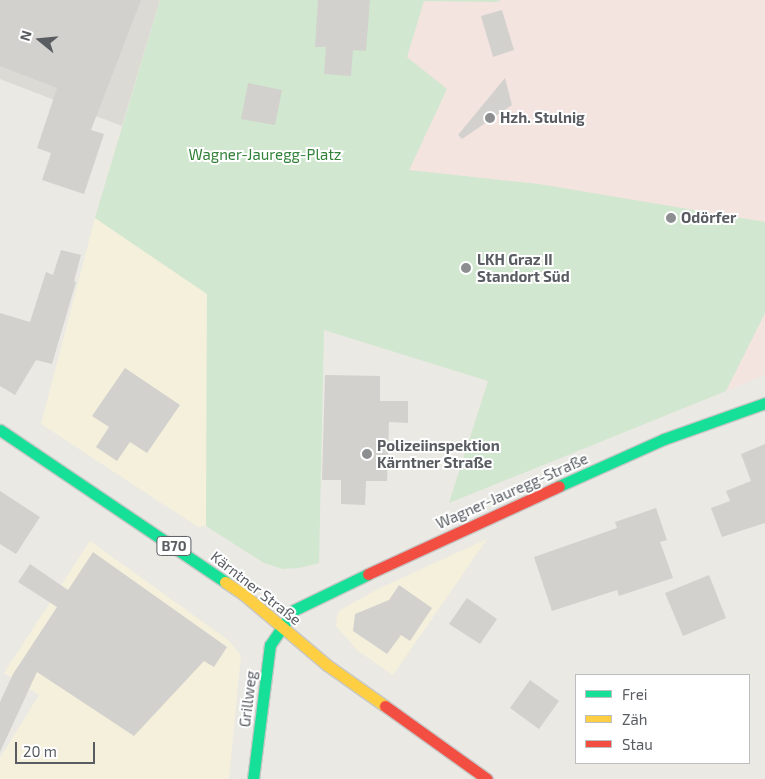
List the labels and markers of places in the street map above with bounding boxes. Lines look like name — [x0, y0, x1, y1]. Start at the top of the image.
place label: Hzh. Stulnig — [500, 109, 585, 127]
marker: Hzh. Stulnig — [484, 112, 496, 124]
place label: Odörfer — [681, 209, 736, 227]
marker: Odörfer — [665, 212, 677, 224]
place label: LKH Graz II Standort Süd — [477, 250, 570, 285]
marker: LKH Graz II Standort Süd — [459, 261, 473, 275]
place label: Polizeiinspektion Kärntner Straße — [377, 436, 500, 471]
marker: Polizeiinspektion Kärntner Straße — [361, 448, 373, 460]

